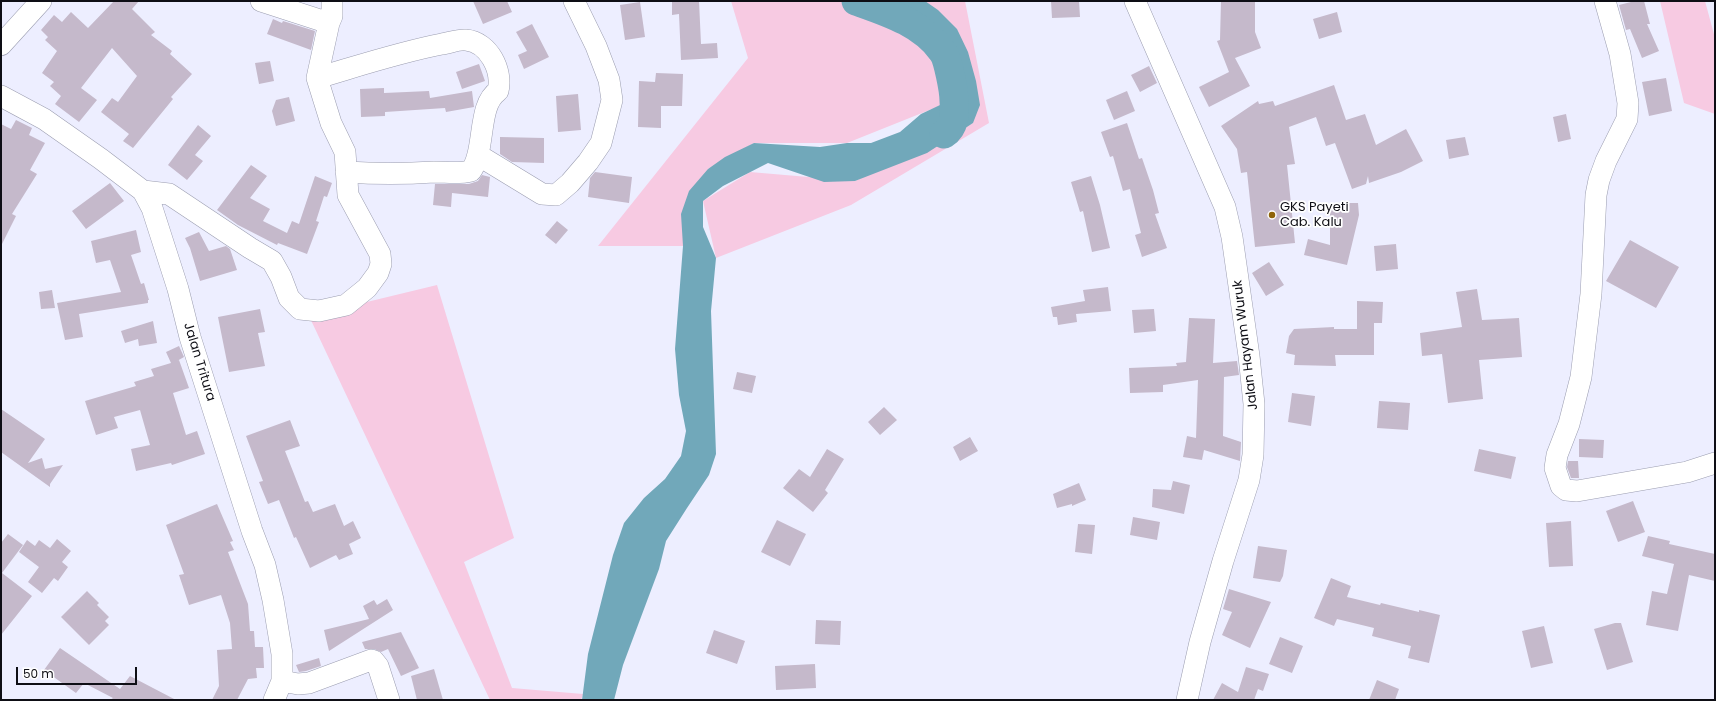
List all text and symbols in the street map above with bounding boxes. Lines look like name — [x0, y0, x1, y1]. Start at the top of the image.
place label: GKS Payeti Cab. Kalu — [1280, 200, 1349, 231]
marker: GKS Payeti Cab. Kalu — [1267, 210, 1277, 220]
street label: Jalan Hayam Wuruk — [1230, 279, 1262, 411]
street label: Jalan Tritura — [180, 321, 218, 403]
scale bar — [18, 659, 139, 685]
text: 50 m — [23, 665, 54, 682]

